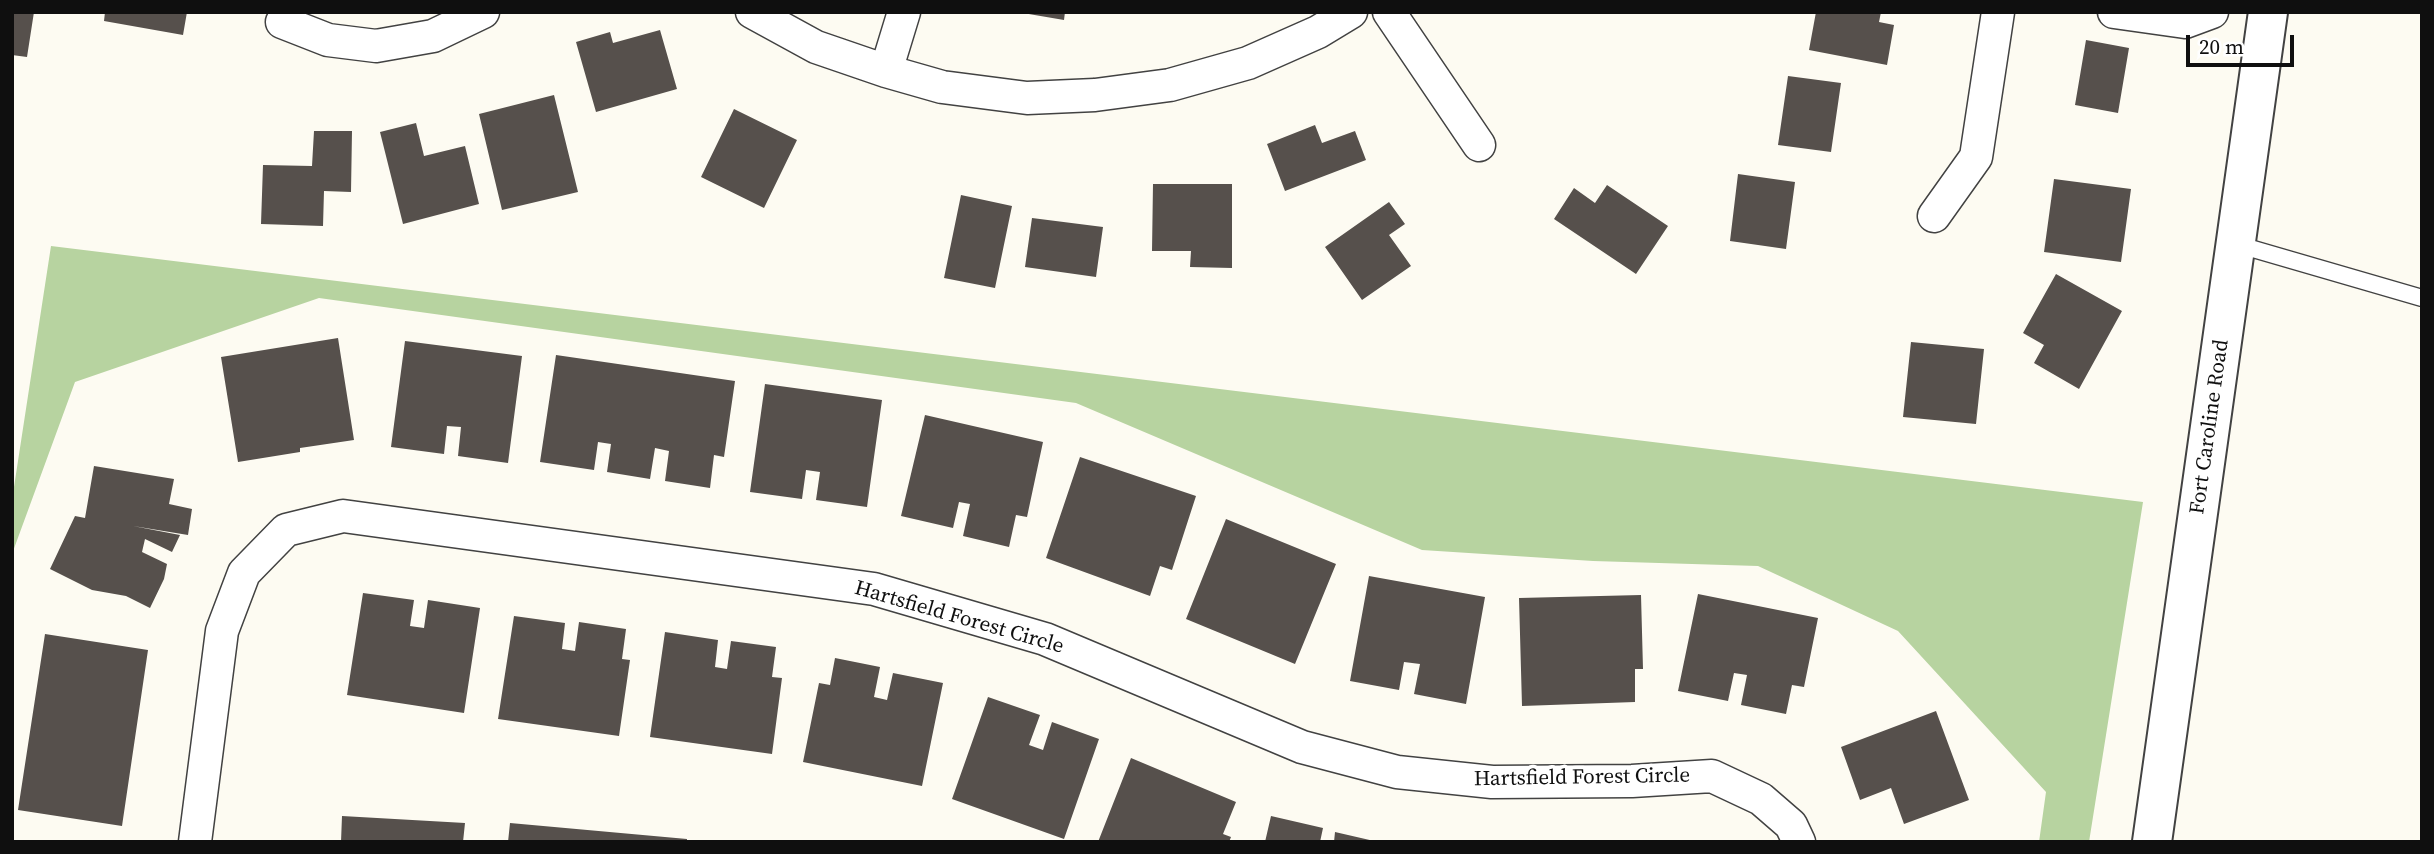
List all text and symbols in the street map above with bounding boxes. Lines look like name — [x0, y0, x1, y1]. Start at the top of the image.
scale bar — [2189, 21, 2298, 65]
text: 20 m — [2199, 32, 2244, 61]
street label: Fort Caroline Road — [2185, 338, 2235, 516]
street label: Hartsfield Forest Circle — [852, 576, 1066, 660]
street label: Hartsfield Forest Circle — [1474, 764, 1690, 792]

